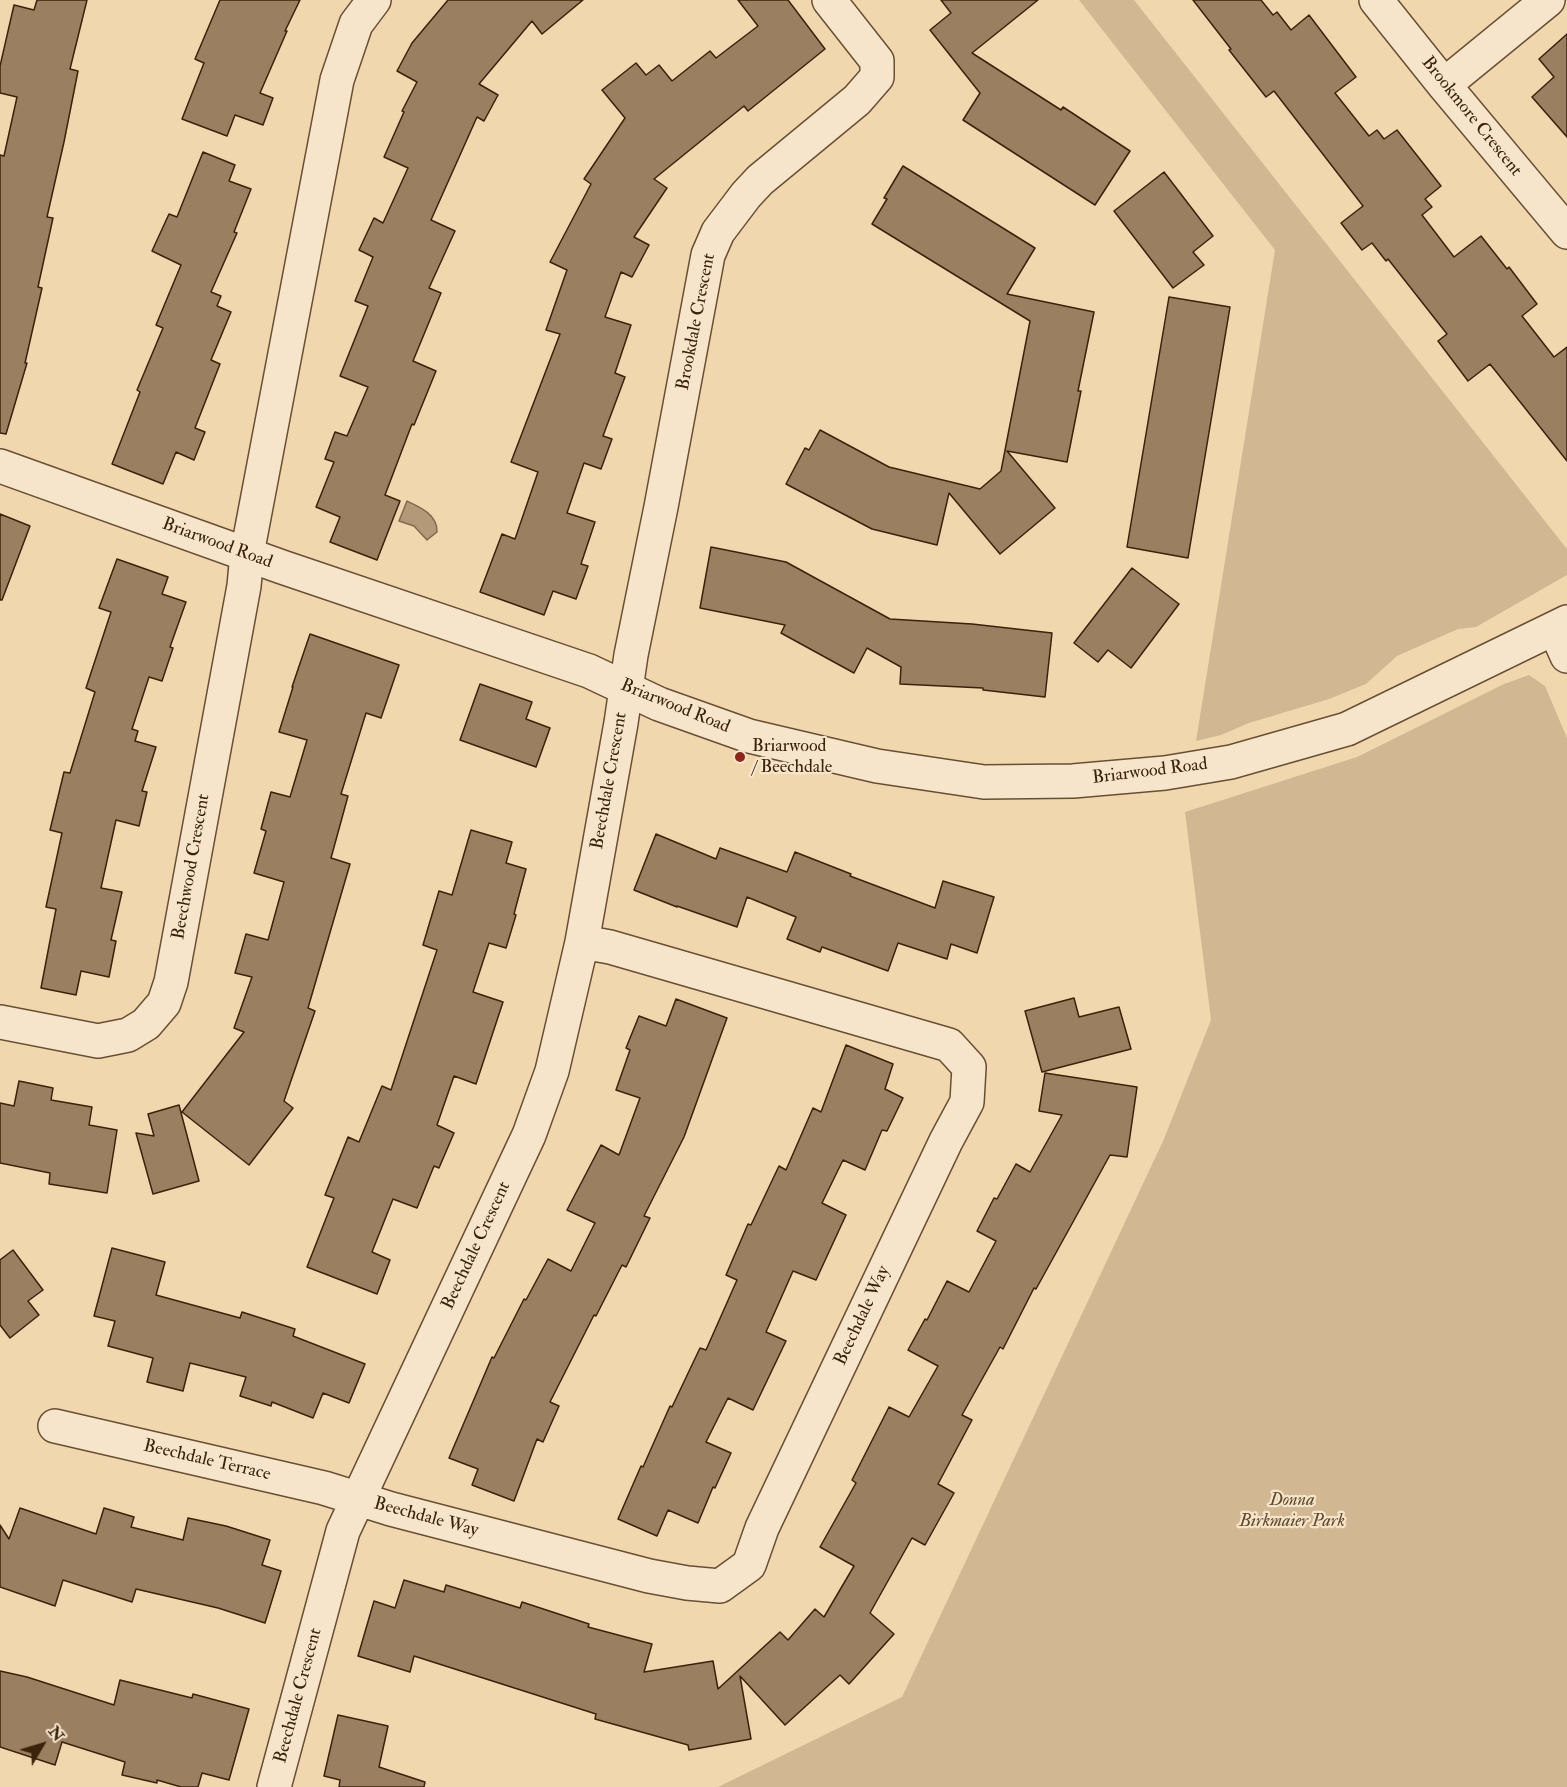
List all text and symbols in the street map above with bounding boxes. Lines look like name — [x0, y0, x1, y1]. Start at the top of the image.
street label: Brookmore Crescent — [1416, 53, 1526, 181]
street label: Brookdale Crescent — [673, 252, 721, 392]
street label: Briarwood Road — [159, 514, 275, 574]
street label: Briarwood Road — [617, 675, 733, 739]
street label: Beechdale Crescent — [587, 711, 633, 851]
place label: Briarwood / Beechdale — [752, 736, 832, 778]
marker: Briarwood / Beechdale — [733, 750, 747, 764]
street label: Briarwood Road — [1091, 754, 1209, 790]
street label: Beechwood Crescent — [169, 793, 215, 941]
street label: Beechdale Crescent — [438, 1179, 516, 1313]
street label: Beechdale Way — [830, 1263, 896, 1369]
street label: Beechdale Terrace — [141, 1436, 273, 1486]
park label: Donna Birkmaier Park — [1239, 1490, 1345, 1532]
street label: Beechdale Way — [371, 1494, 481, 1542]
street label: Beechdale Crescent — [271, 1626, 327, 1766]
north arrow — [12, 1715, 72, 1775]
text: N — [44, 1722, 68, 1746]

